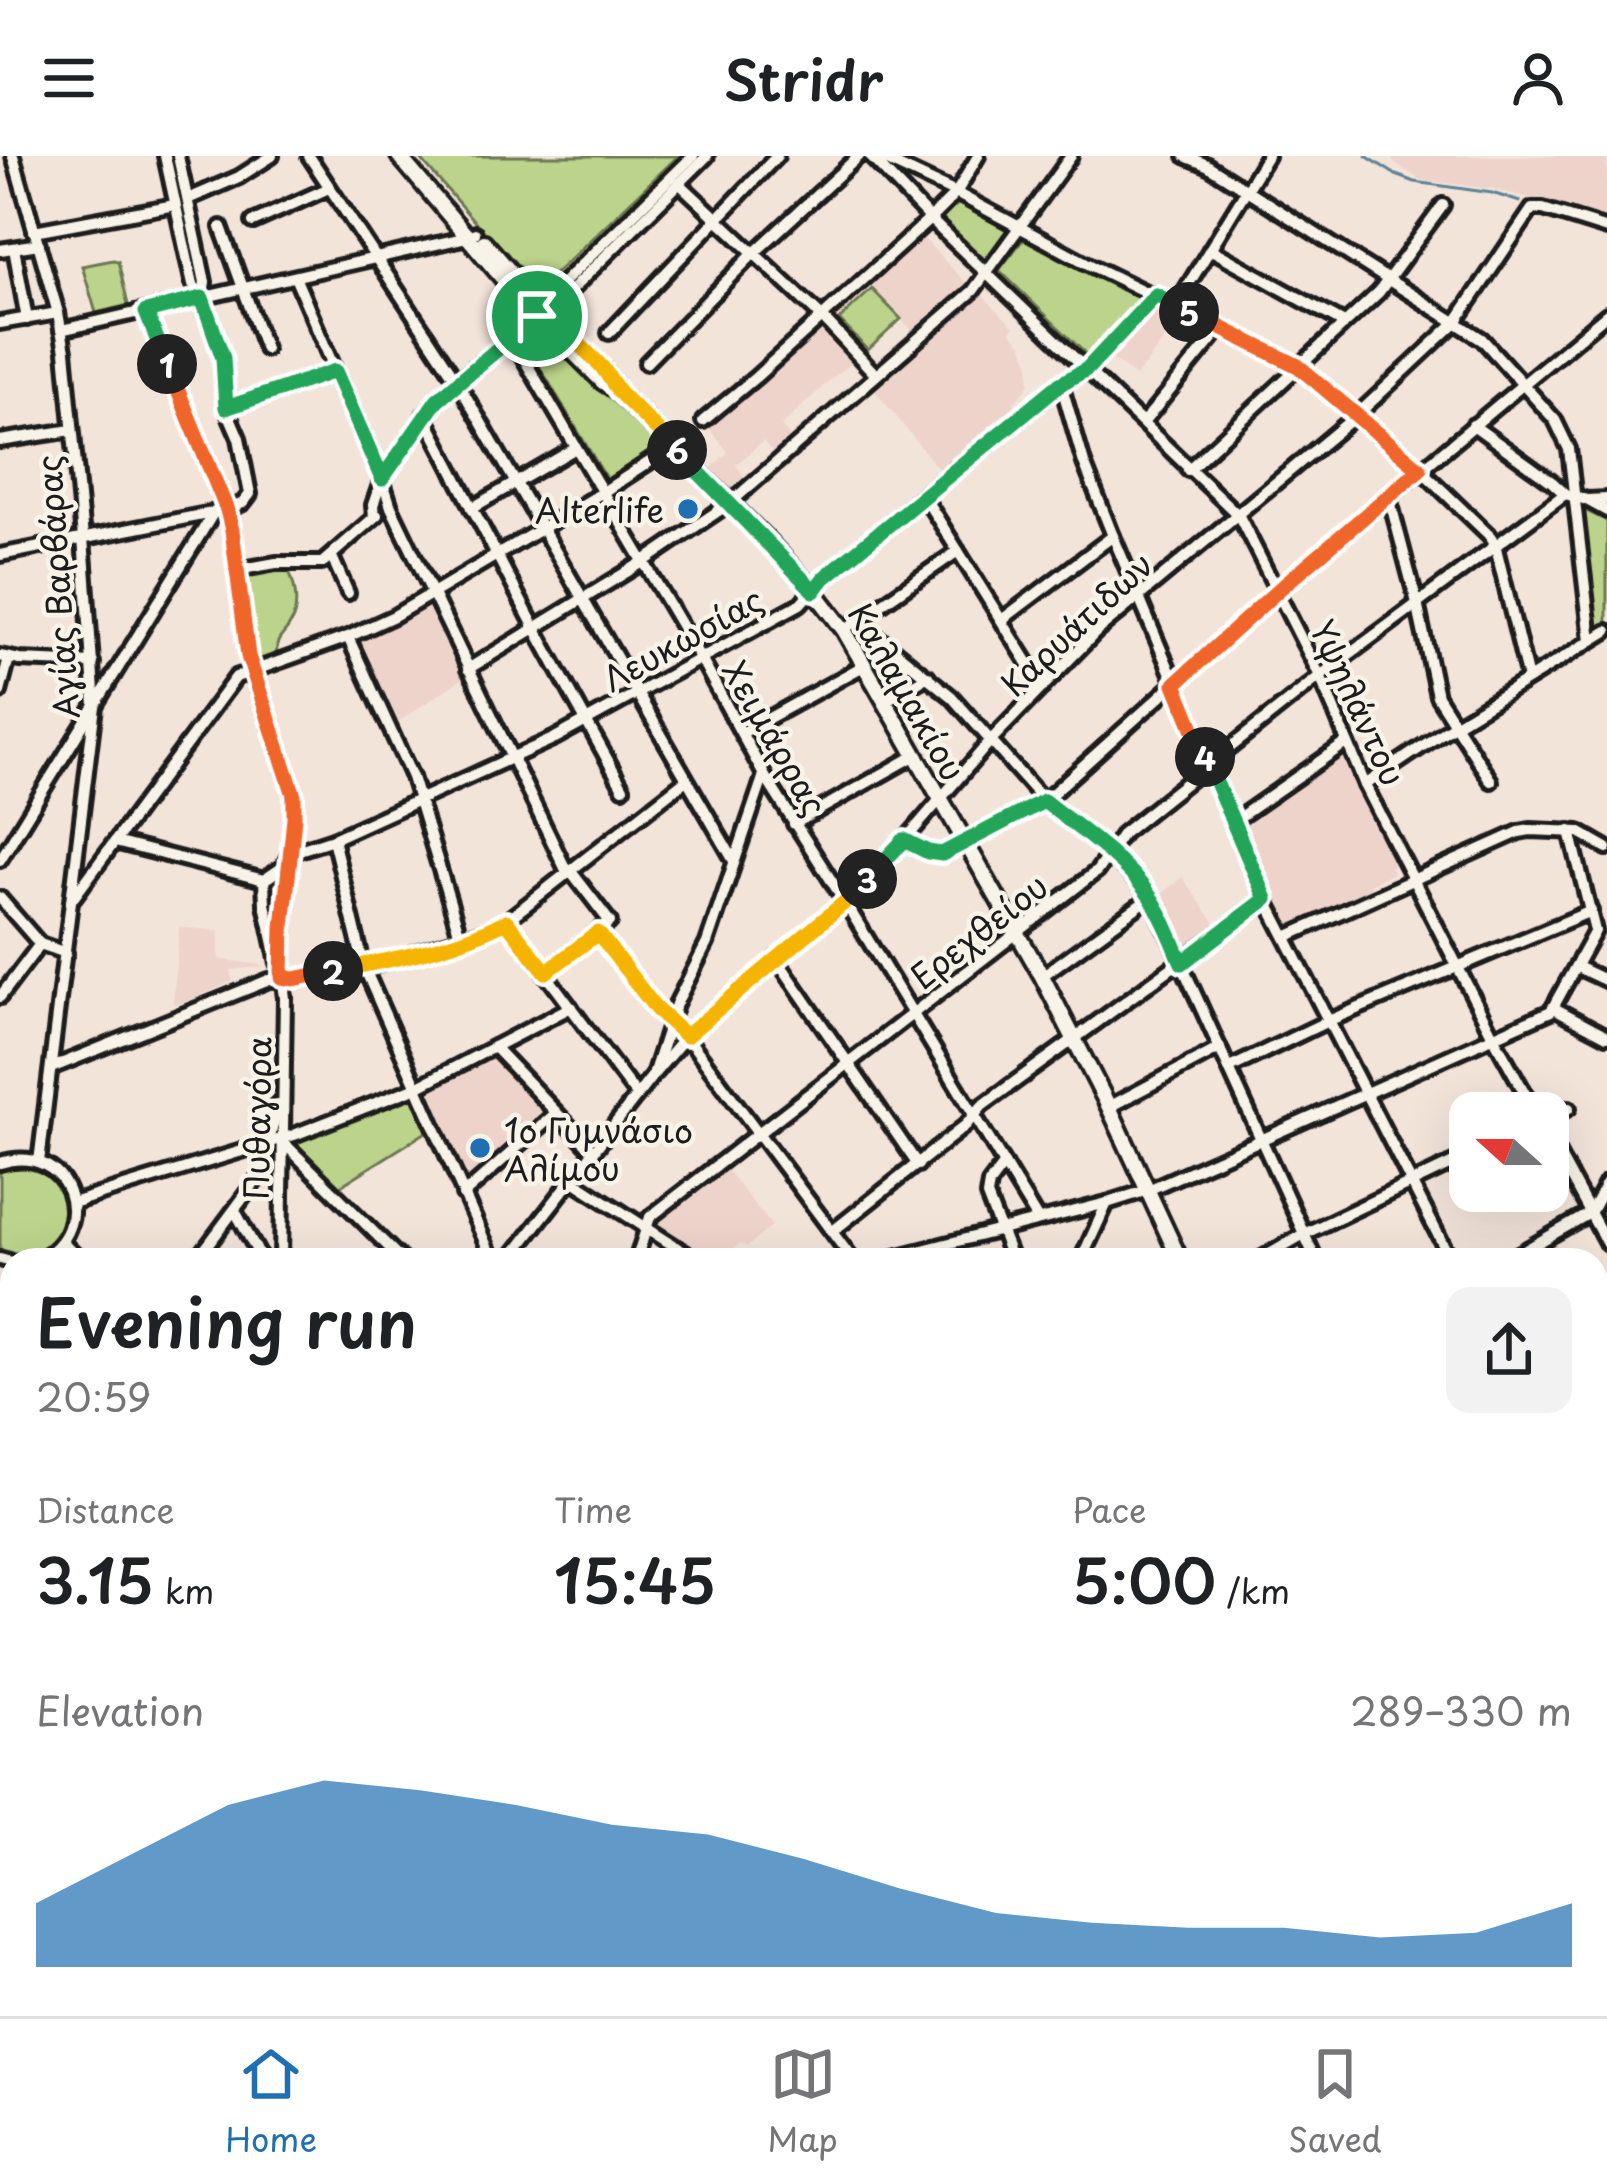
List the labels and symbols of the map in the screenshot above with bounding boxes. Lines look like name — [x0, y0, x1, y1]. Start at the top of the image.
pin — [486, 265, 588, 367]
pin: 5 — [1159, 282, 1219, 342]
pin: 1 — [137, 334, 197, 394]
pin: 6 — [647, 420, 707, 480]
street label: Αγίας Βαρβάρας — [22, 453, 90, 721]
place label: Alterlife — [535, 484, 664, 534]
marker: Alterlife — [675, 496, 701, 522]
street label: Καρυάτιδων — [989, 539, 1163, 707]
street label: Λευκωσίας — [593, 573, 771, 703]
street label: Καλαμακίου — [837, 593, 979, 789]
street label: Υψηλάντου — [1299, 611, 1419, 793]
street label: Χειμάρρας — [711, 650, 841, 824]
pin: 4 — [1175, 727, 1235, 787]
pin: 3 — [837, 849, 897, 909]
street label: Ερεχθείου — [899, 860, 1057, 1000]
pin: 2 — [303, 941, 363, 1001]
street label: Πυθαγόρα — [230, 1036, 282, 1200]
north arrow — [1449, 1092, 1569, 1212]
place label: 1ο Γυμνάσιο Αλίμου — [504, 1104, 693, 1192]
marker: 1ο Γυμνάσιο Αλίμου — [467, 1135, 493, 1161]

